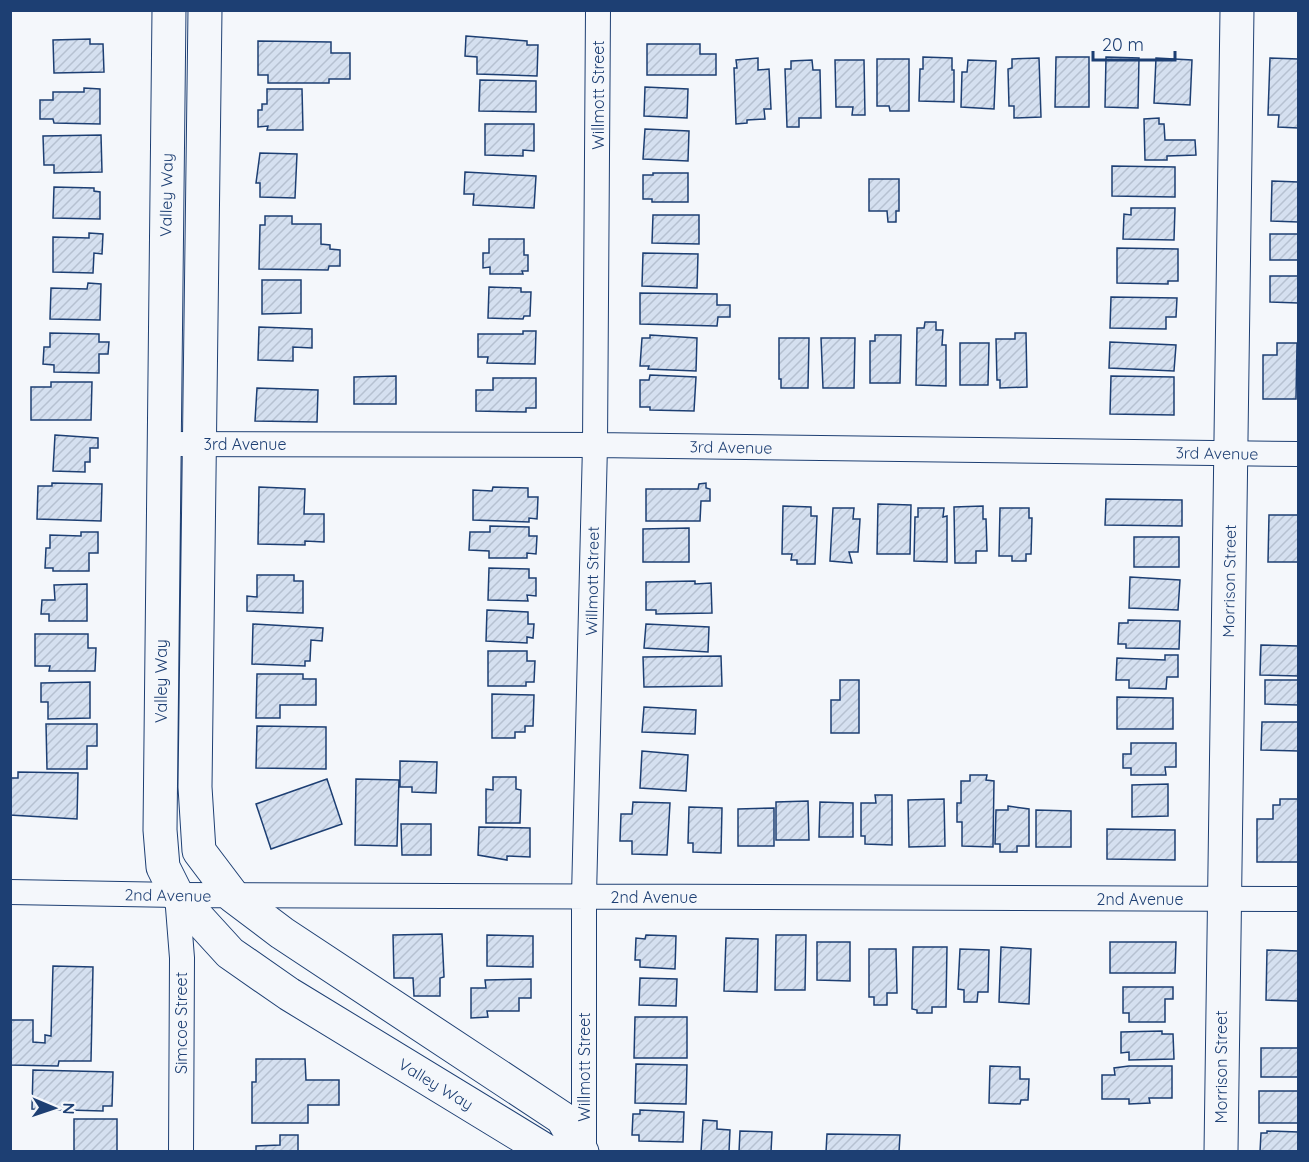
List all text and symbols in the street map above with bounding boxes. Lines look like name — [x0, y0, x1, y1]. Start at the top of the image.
scale bar — [1093, 24, 1176, 62]
text: 20 m — [1102, 33, 1144, 56]
street label: Willmott Street — [588, 40, 608, 150]
street label: Valley Way — [155, 153, 177, 237]
street label: 3rd Avenue — [204, 434, 286, 454]
street label: 3rd Avenue — [689, 436, 773, 458]
street label: 3rd Avenue — [1175, 442, 1259, 464]
street label: Morrison Street — [1218, 524, 1240, 638]
street label: Willmott Street — [581, 526, 603, 636]
street label: Valley Way — [151, 639, 171, 723]
street label: 2nd Avenue — [124, 884, 212, 906]
street label: 2nd Avenue — [611, 887, 697, 907]
street label: 2nd Avenue — [1097, 889, 1183, 909]
street label: Simcoe Street — [171, 972, 191, 1074]
street label: Morrison Street — [1211, 1010, 1231, 1124]
street label: Willmott Street — [574, 1012, 594, 1122]
street label: Valley Way — [395, 1054, 477, 1114]
north arrow — [24, 1078, 84, 1138]
text: N — [59, 1102, 79, 1115]

